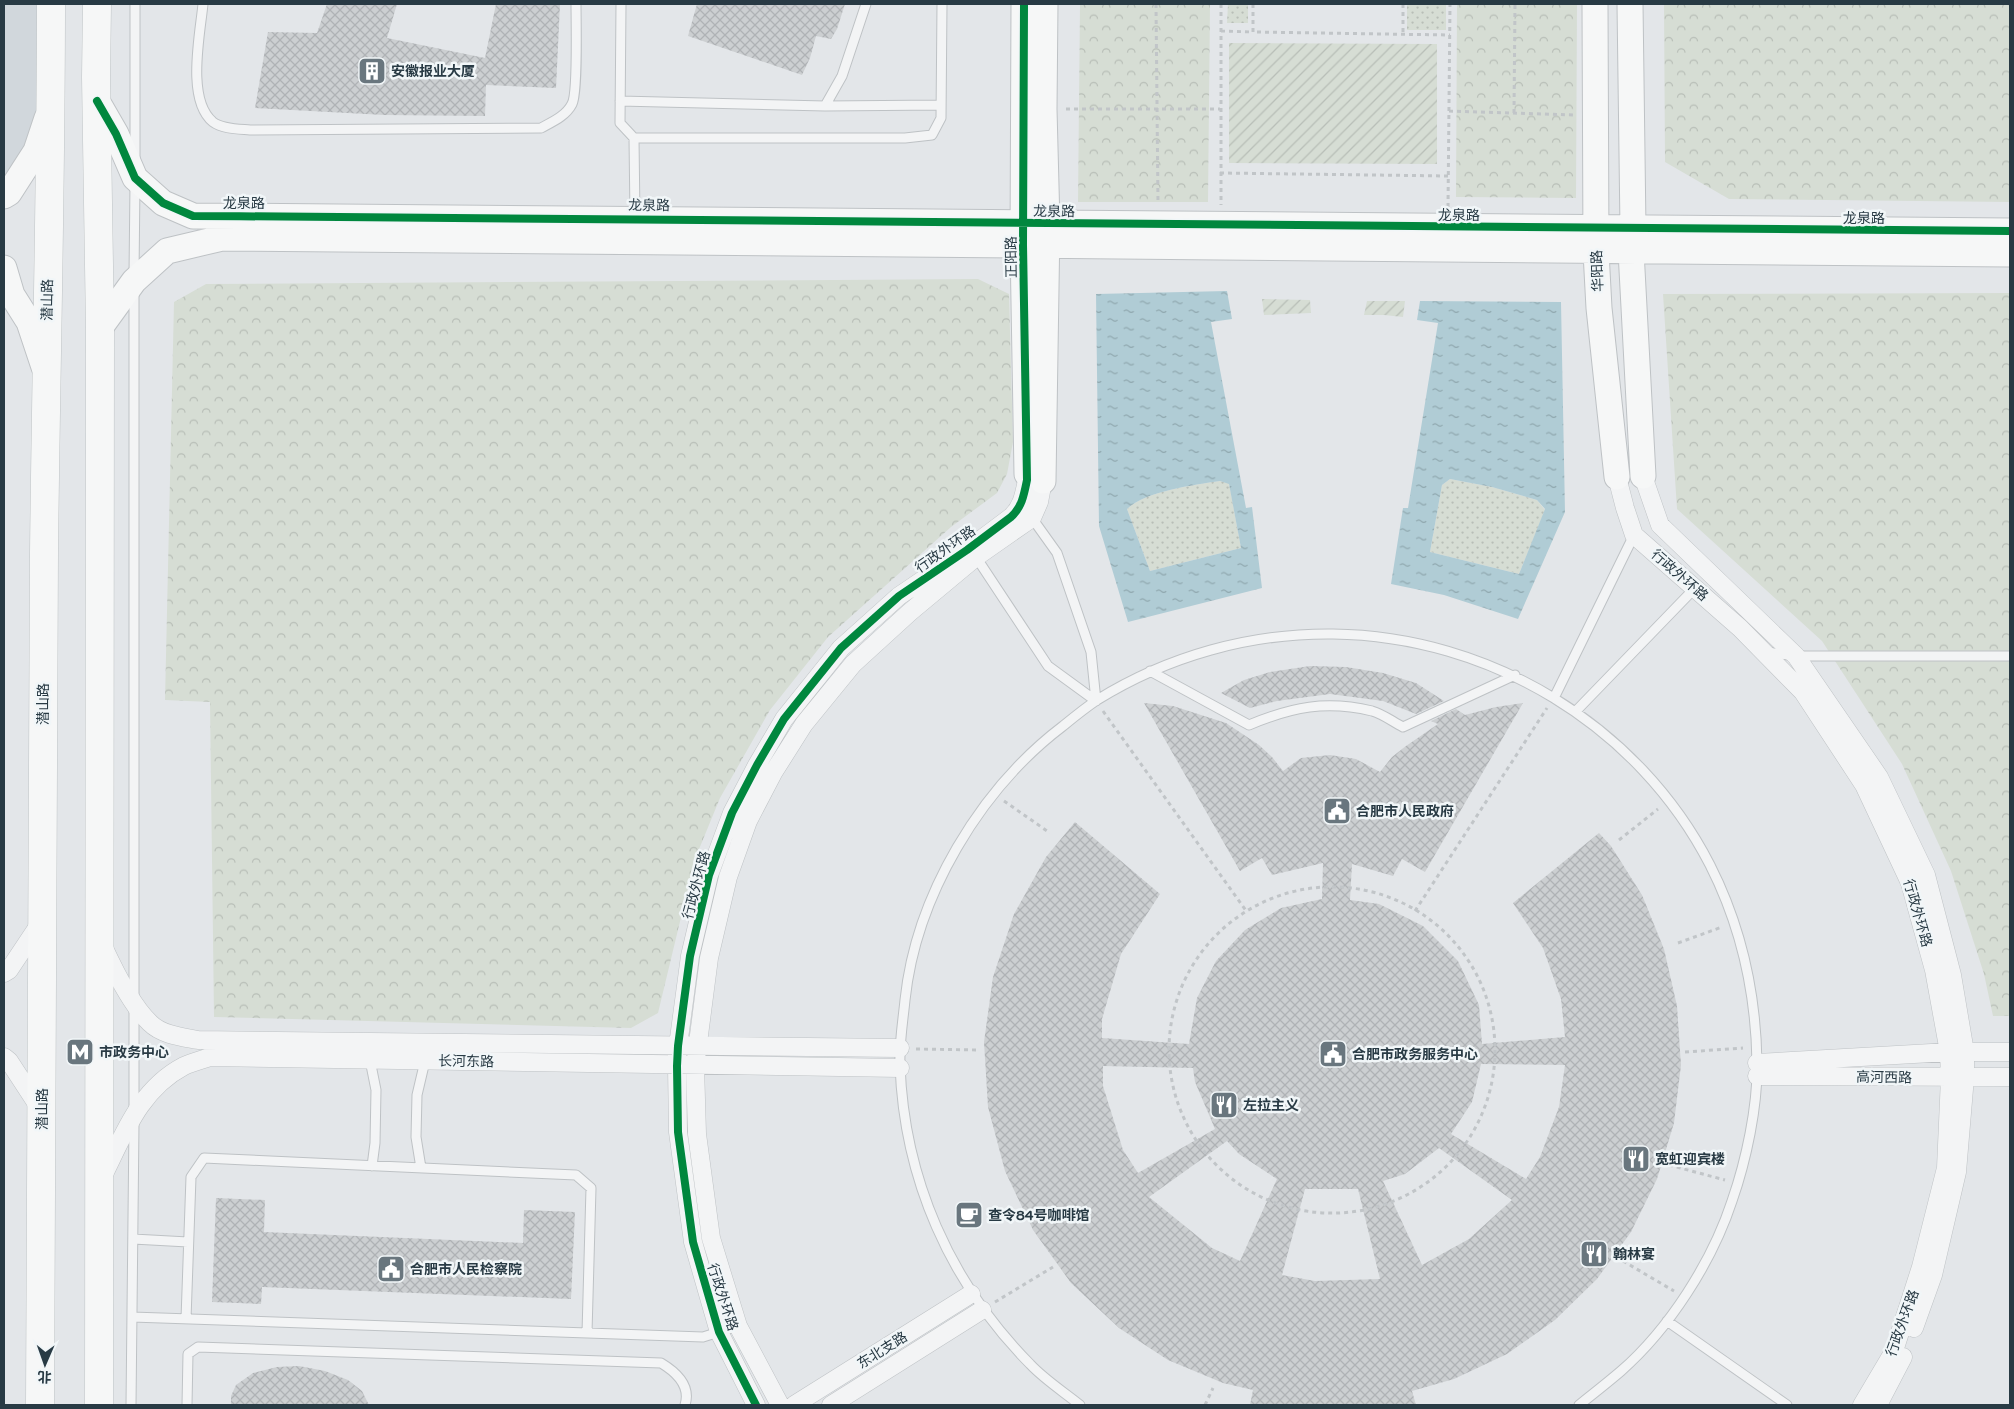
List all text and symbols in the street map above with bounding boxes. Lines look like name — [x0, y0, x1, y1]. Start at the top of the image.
building icon: 安徽报业大厦 — [357, 56, 387, 86]
place label: 安徽报业大厦 — [391, 63, 475, 80]
street label: 龙泉路 — [223, 195, 265, 212]
street label: 龙泉路 — [628, 197, 670, 214]
street label: 龙泉路 — [1033, 203, 1075, 220]
street label: 龙泉路 — [1438, 207, 1480, 224]
street label: 龙泉路 — [1843, 210, 1885, 227]
street label: 正阳路 — [1003, 236, 1020, 278]
street label: 华阳路 — [1588, 250, 1607, 292]
street label: 潜山路 — [39, 279, 56, 321]
street label: 行政外环路 — [912, 522, 979, 576]
street label: 行政外环路 — [1648, 546, 1712, 605]
street label: 潜山路 — [35, 683, 52, 725]
public building icon: 合肥市人民政府 — [1322, 796, 1352, 826]
place label: 合肥市人民政府 — [1356, 803, 1454, 820]
street label: 行政外环路 — [679, 849, 714, 921]
street label: 行政外环路 — [1900, 877, 1935, 949]
metro station icon: 市政务中心 — [65, 1037, 95, 1067]
public building icon: 合肥市政务服务中心 — [1318, 1039, 1348, 1069]
place label: 市政务中心 — [99, 1044, 169, 1061]
place label: 合肥市政务服务中心 — [1352, 1046, 1478, 1063]
street label: 长河东路 — [438, 1053, 494, 1070]
street label: 高河西路 — [1856, 1069, 1912, 1086]
street label: 潜山路 — [34, 1088, 51, 1130]
restaurant icon: 左拉主义 — [1209, 1090, 1239, 1120]
place label: 左拉主义 — [1243, 1097, 1299, 1114]
restaurant icon: 宽虹迎宾楼 — [1621, 1144, 1651, 1174]
place label: 宽虹迎宾楼 — [1655, 1151, 1725, 1168]
cafe icon: 查令84号咖啡馆 — [954, 1200, 984, 1230]
place label: 查令84号咖啡馆 — [988, 1207, 1090, 1224]
restaurant icon: 翰林宴 — [1579, 1239, 1609, 1269]
place label: 翰林宴 — [1613, 1246, 1655, 1263]
public building icon: 合肥市人民检察院 — [376, 1254, 406, 1284]
place label: 合肥市人民检察院 — [410, 1261, 522, 1278]
street label: 行政外环路 — [704, 1261, 741, 1333]
street label: 行政外环路 — [1883, 1287, 1922, 1359]
street label: 东北支路 — [854, 1328, 911, 1372]
north arrow — [20, 1339, 70, 1389]
text: 北 — [37, 1368, 52, 1385]

